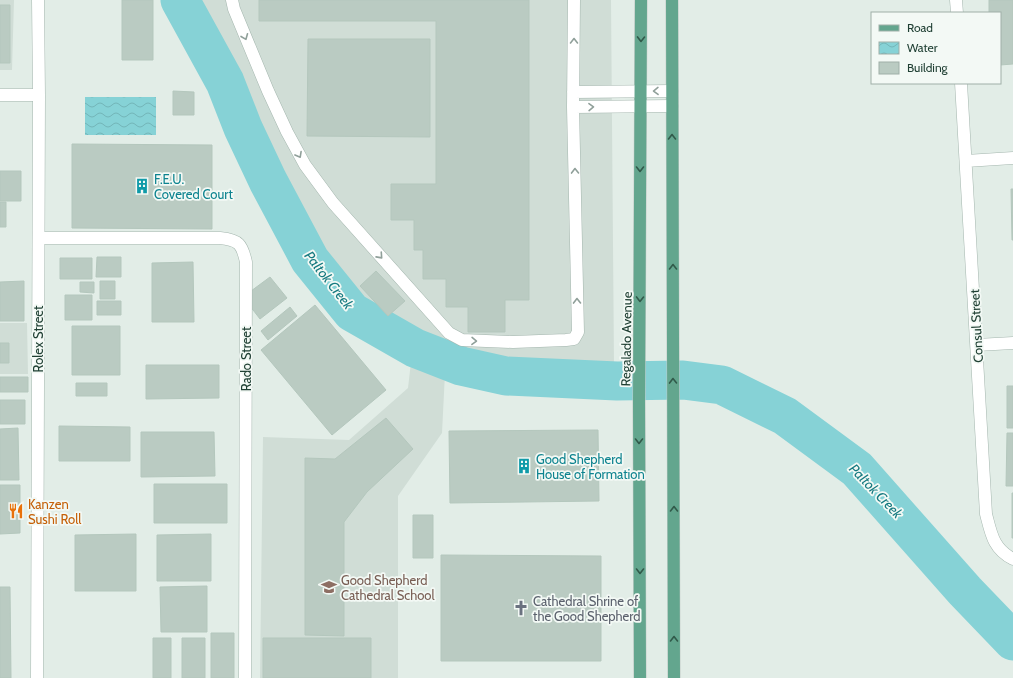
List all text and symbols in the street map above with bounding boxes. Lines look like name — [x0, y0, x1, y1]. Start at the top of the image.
legend — [871, 12, 1001, 84]
text: Road — [907, 20, 933, 35]
one-way arrow — [240, 32, 248, 40]
one-way arrow — [636, 36, 645, 42]
one-way arrow — [570, 38, 578, 44]
text: Water — [907, 40, 938, 55]
text: Building — [907, 60, 949, 75]
one-way arrow — [653, 87, 659, 95]
one-way arrow — [588, 103, 594, 111]
one-way arrow — [668, 134, 676, 140]
one-way arrow — [295, 151, 302, 158]
one-way arrow — [636, 166, 644, 172]
one-way arrow — [570, 168, 579, 174]
place label: F.E.U. Covered Court — [154, 171, 233, 202]
building icon: F.E.U. Covered Court — [133, 177, 151, 195]
water label: Paltok Creek — [301, 247, 358, 314]
one-way arrow — [375, 251, 383, 259]
one-way arrow — [669, 264, 677, 270]
street label: Consul Street — [966, 288, 986, 363]
street label: Regalado Avenue — [617, 291, 635, 387]
one-way arrow — [636, 296, 644, 302]
one-way arrow — [573, 298, 581, 304]
street label: Rolex Street — [30, 305, 46, 372]
street label: Rado Street — [238, 326, 254, 391]
one-way arrow — [471, 336, 477, 345]
one-way arrow — [669, 378, 677, 384]
one-way arrow — [635, 438, 643, 444]
place label: Good Shepherd House of Formation — [536, 451, 645, 482]
building icon: Good Shepherd House of Formation — [515, 457, 533, 475]
water label: Paltok Creek — [845, 460, 907, 523]
place label: Kanzen Sushi Roll — [28, 496, 81, 527]
restaurant icon: Kanzen Sushi Roll — [7, 502, 25, 520]
one-way arrow — [670, 506, 678, 512]
one-way arrow — [636, 568, 644, 574]
place label: Good Shepherd Cathedral School — [341, 572, 435, 603]
school or university icon: Good Shepherd Cathedral School — [320, 578, 338, 596]
place label: Cathedral Shrine of the Good Shepherd — [533, 593, 640, 624]
church icon: Cathedral Shrine of the Good Shepherd — [512, 599, 530, 617]
one-way arrow — [670, 636, 678, 642]

